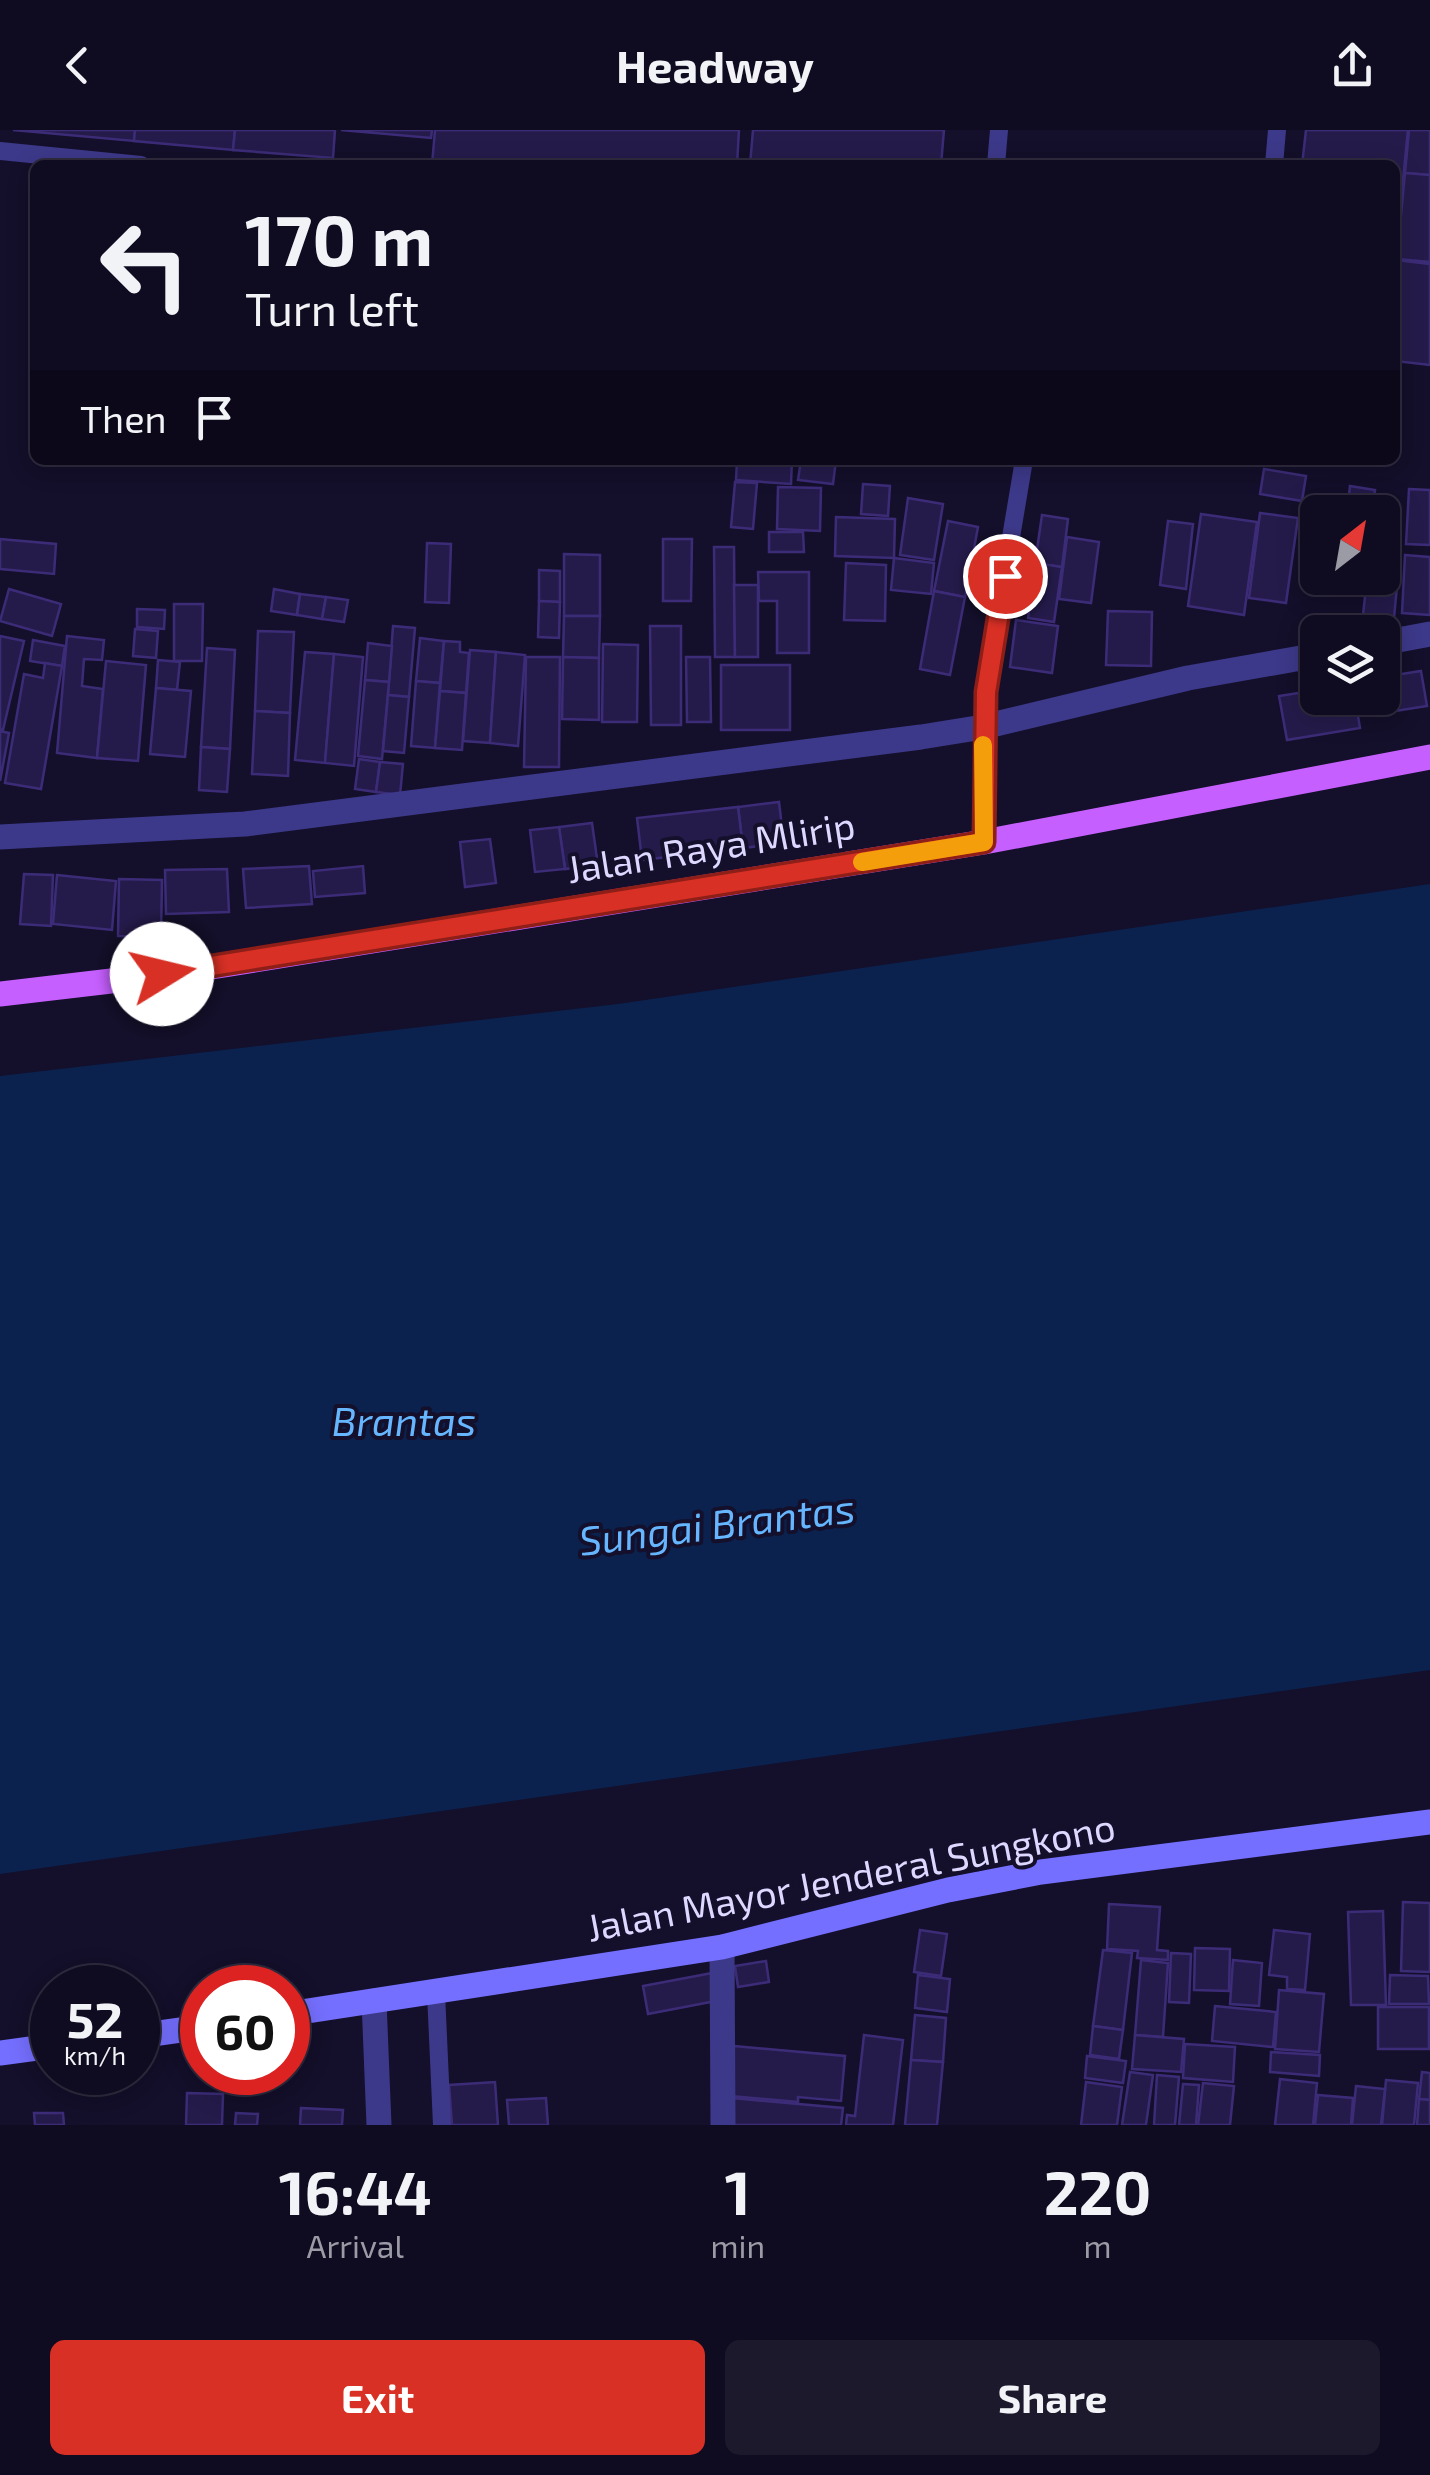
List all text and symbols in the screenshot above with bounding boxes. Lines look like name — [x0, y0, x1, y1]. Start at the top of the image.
icon: back — [50, 38, 105, 93]
text: Headway — [616, 38, 814, 92]
icon: share — [1325, 38, 1380, 93]
text: 170 m — [245, 196, 433, 280]
icon: left — [80, 200, 210, 330]
text: Turn left — [245, 281, 419, 335]
icon: arrive — [187, 390, 242, 445]
text: Then — [80, 395, 167, 441]
north arrow — [1300, 495, 1400, 595]
map controls — [1300, 495, 1400, 715]
pin — [963, 534, 1048, 619]
icon: arrive — [978, 549, 1033, 604]
button: layers — [1300, 615, 1400, 715]
street label: Jalan Raya Mlirip — [563, 801, 858, 891]
position arrow — [110, 922, 214, 1026]
water label: Brantas — [332, 1396, 476, 1444]
water label: Sungai Brantas — [576, 1482, 857, 1564]
street label: Jalan Mayor Jenderal Sungkono — [583, 1802, 1119, 1950]
speed limit sign: 60 — [180, 1965, 310, 2095]
text: 52 — [67, 1988, 123, 2048]
text: km/h — [64, 2040, 126, 2070]
text: 16:44 — [279, 2155, 432, 2227]
text: 1 — [725, 2155, 751, 2227]
text: 220 — [1044, 2155, 1151, 2227]
text: Arrival — [307, 2226, 404, 2264]
text: min — [711, 2226, 765, 2264]
text: m — [1083, 2226, 1112, 2264]
button: Exit — [50, 2340, 705, 2455]
button: Share — [725, 2340, 1380, 2455]

